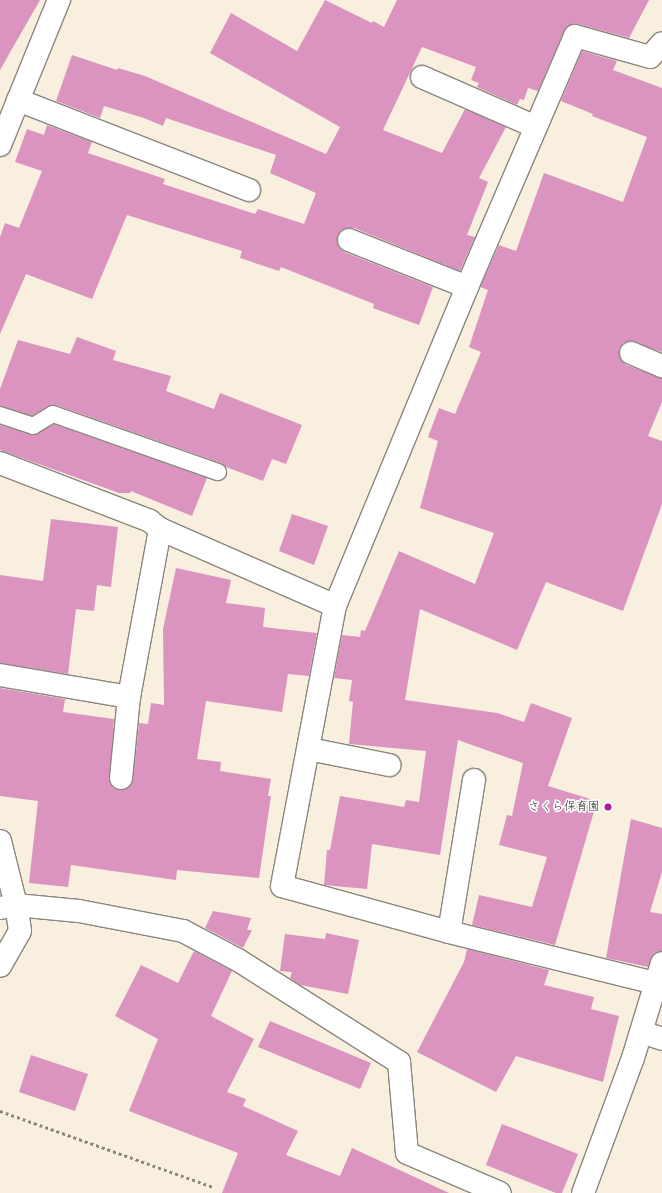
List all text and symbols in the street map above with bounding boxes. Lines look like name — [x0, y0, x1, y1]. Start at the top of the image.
place label: さくら保育園 — [528, 800, 600, 814]
marker: さくら保育園 — [603, 802, 613, 812]

